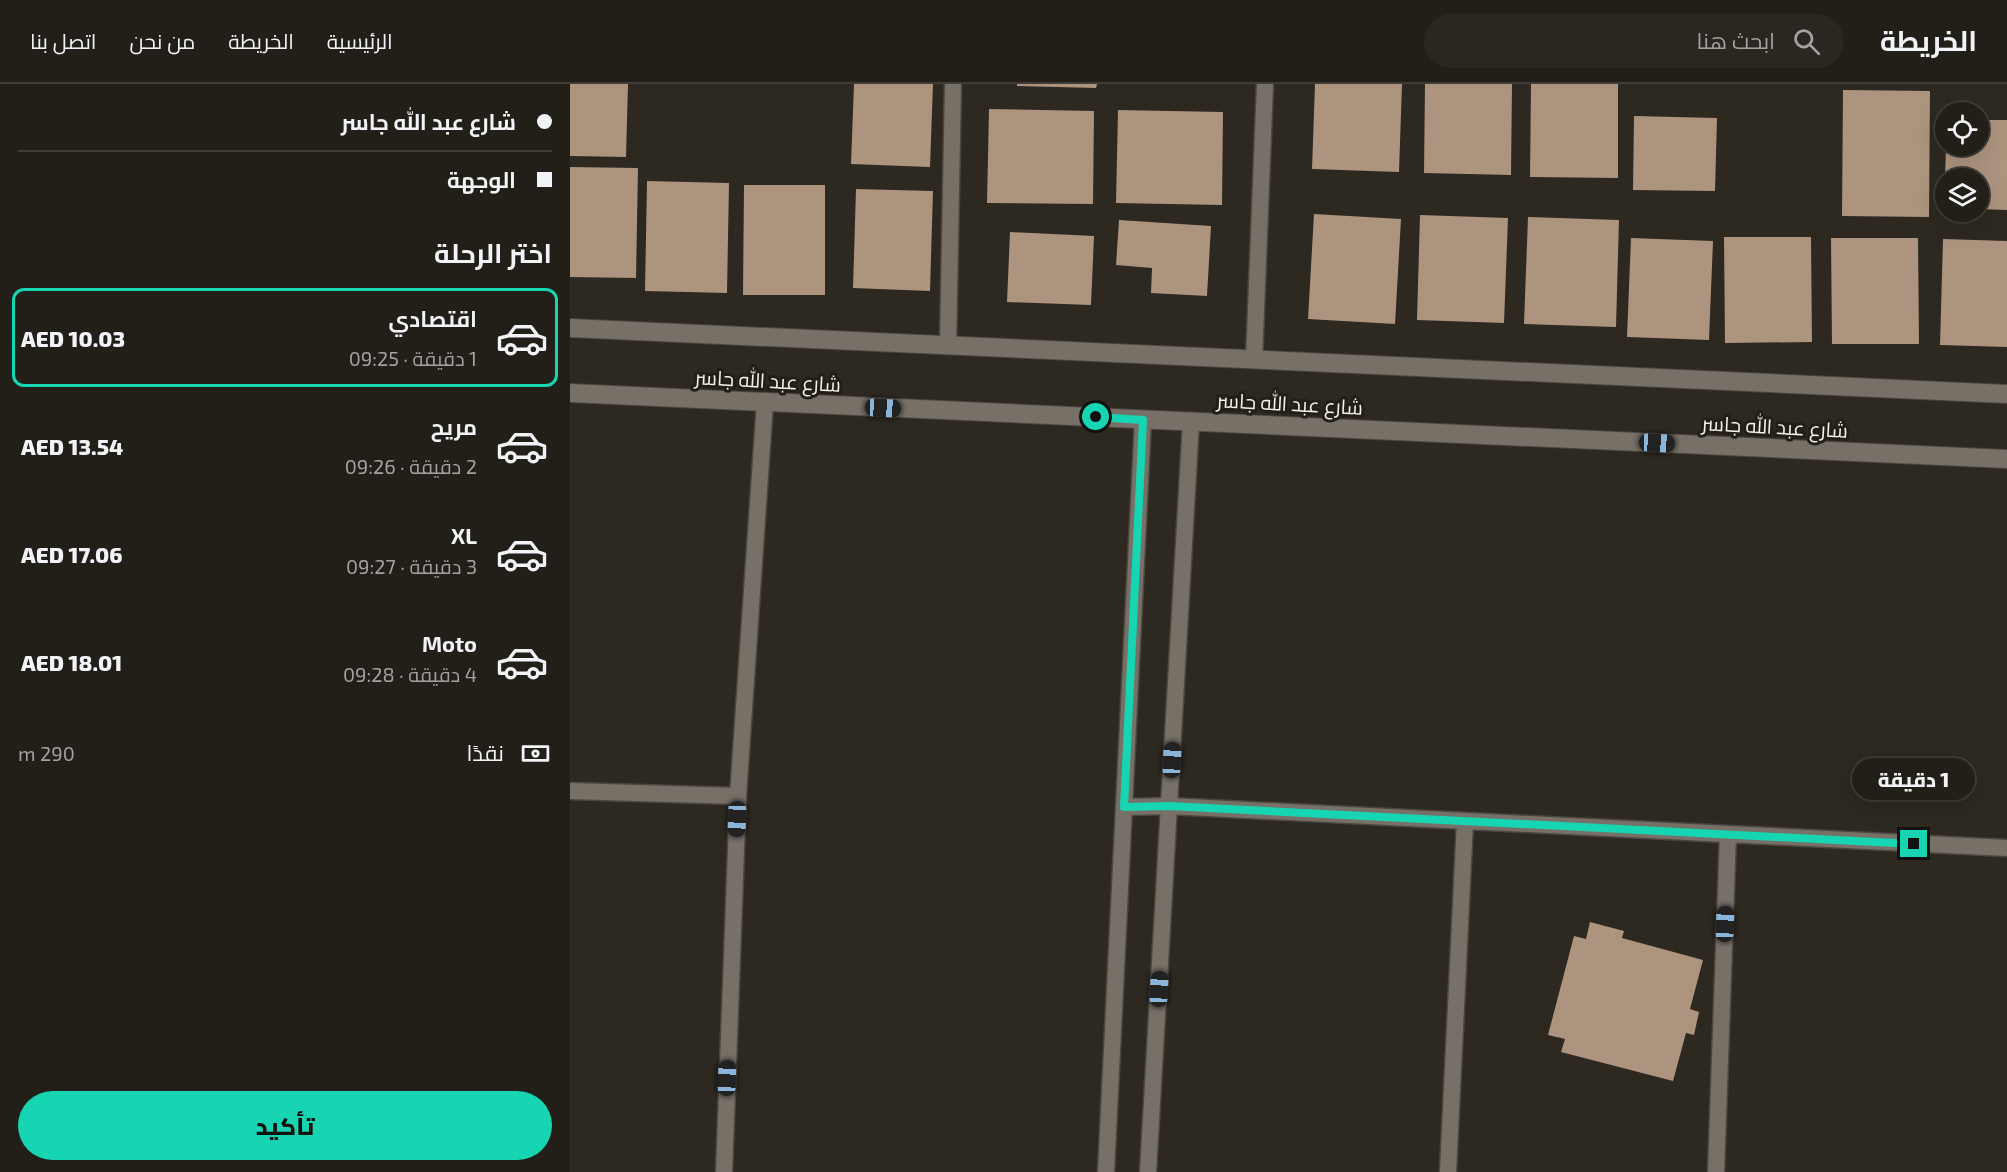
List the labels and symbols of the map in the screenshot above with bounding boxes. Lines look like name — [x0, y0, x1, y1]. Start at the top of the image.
street label: شارع عبد الله جاسر — [693, 364, 842, 399]
street label: شارع عبد الله جاسر — [1215, 387, 1364, 422]
car — [865, 398, 901, 418]
route start — [1082, 403, 1109, 430]
street label: شارع عبد الله جاسر — [1700, 410, 1849, 445]
car — [1639, 433, 1675, 453]
car — [1162, 742, 1182, 778]
callout: 1 دقيقة — [1852, 757, 1976, 799]
car — [727, 801, 747, 837]
route end — [1900, 830, 1927, 857]
car — [1715, 906, 1735, 942]
car — [1149, 971, 1169, 1007]
car — [717, 1060, 737, 1096]

